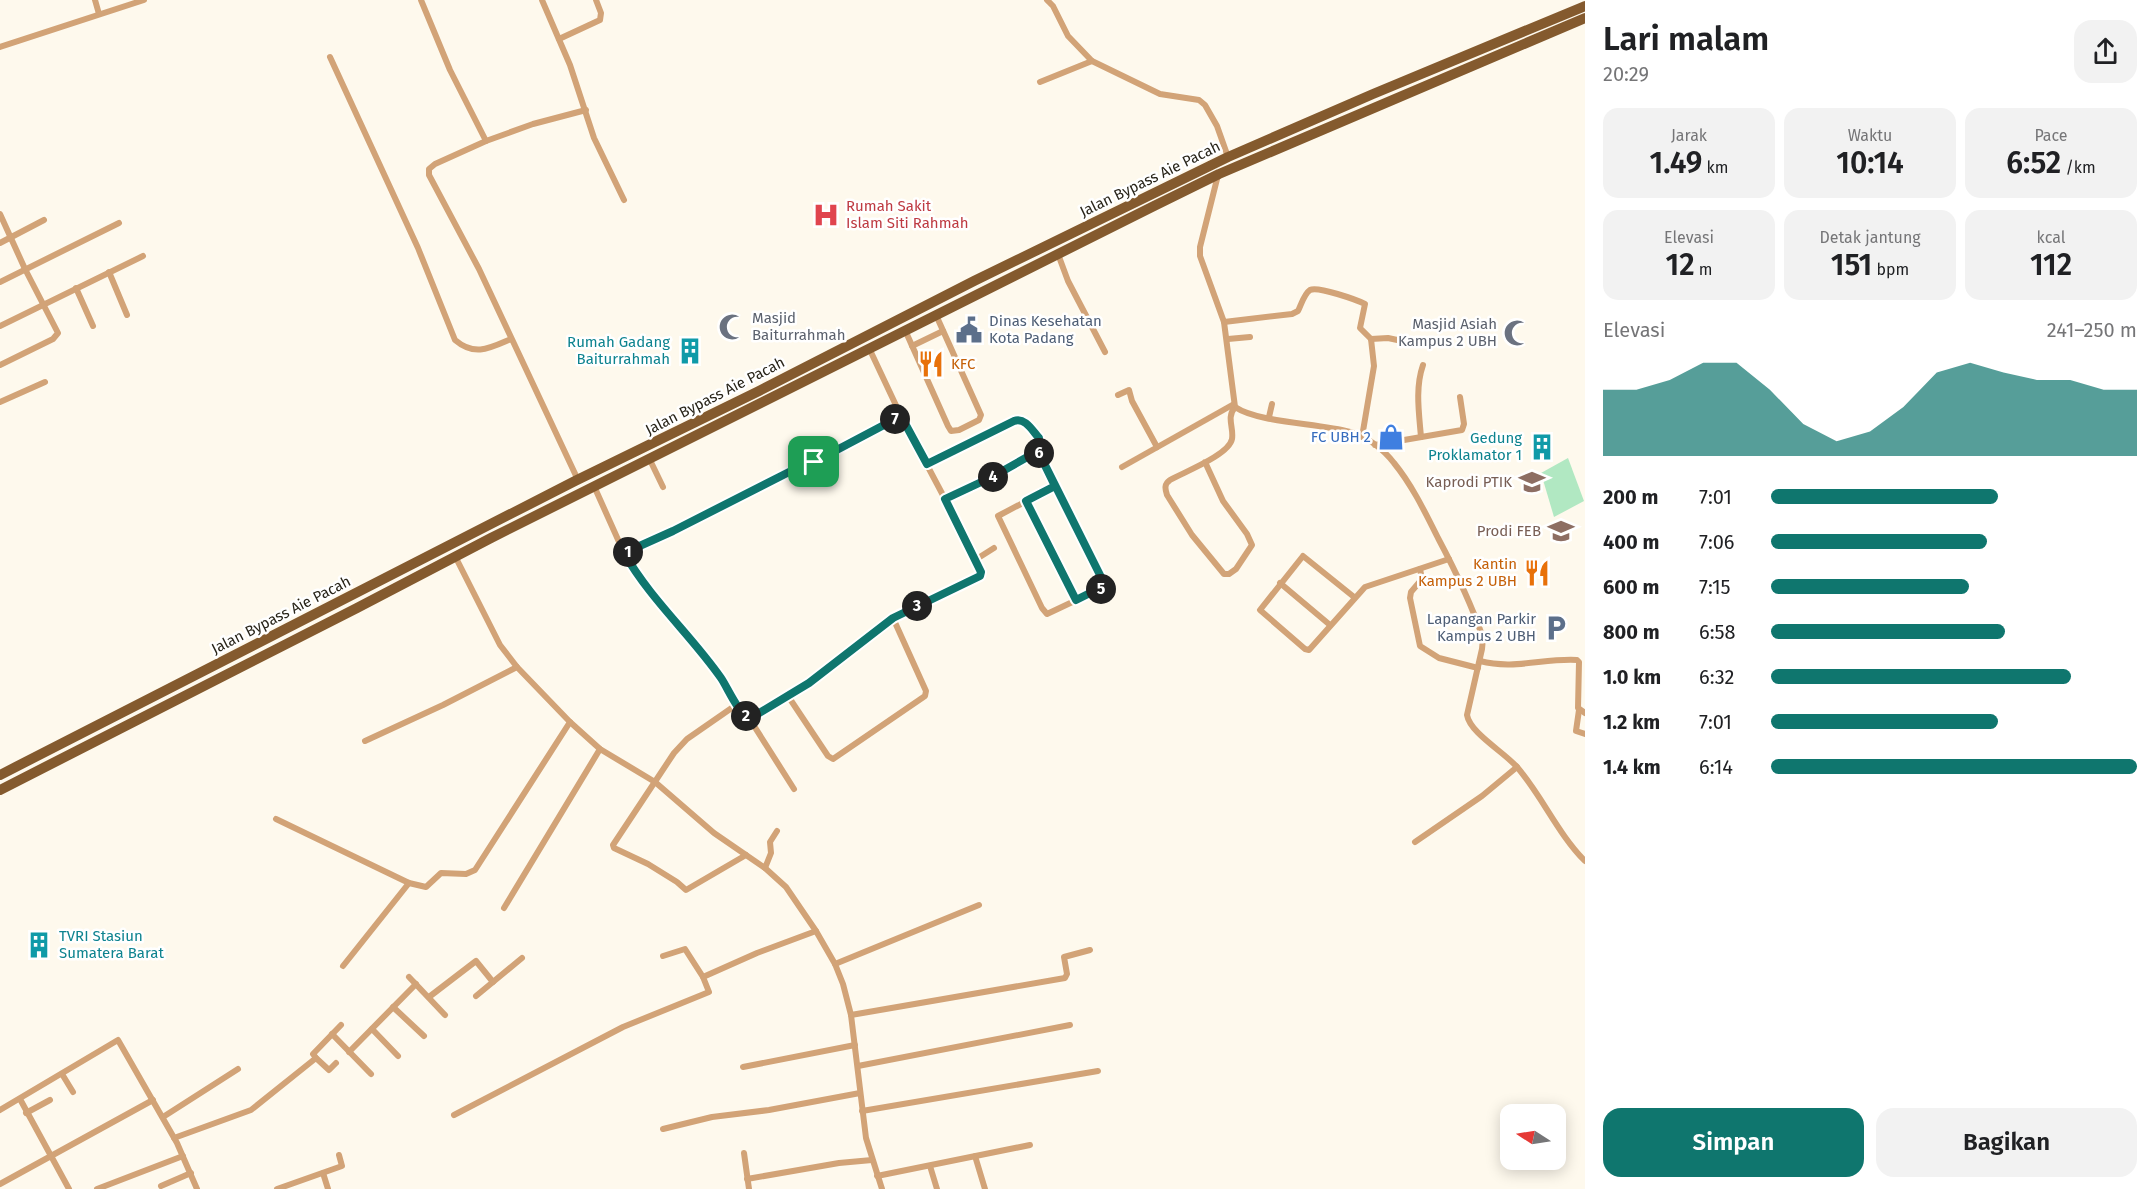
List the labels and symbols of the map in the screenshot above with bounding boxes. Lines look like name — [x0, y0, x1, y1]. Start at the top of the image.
street label: Jalan Bypass Aie Pacah — [1077, 137, 1223, 221]
place label: Rumah Sakit Islam Siti Rahmah — [846, 197, 968, 232]
hospital icon: Rumah Sakit Islam Siti Rahmah — [811, 200, 841, 230]
place label: Masjid Baiturrahmah — [752, 309, 845, 344]
mosque icon: Masjid Baiturrahmah — [717, 312, 747, 342]
place label: Dinas Kesehatan Kota Padang — [989, 312, 1102, 347]
public building icon: Dinas Kesehatan Kota Padang — [954, 315, 984, 345]
place label: Masjid Asiah Kampus 2 UBH — [1398, 315, 1497, 350]
mosque icon: Masjid Asiah Kampus 2 UBH — [1502, 318, 1532, 348]
place label: Rumah Gadang Baiturrahmah — [567, 333, 670, 368]
building icon: Rumah Gadang Baiturrahmah — [675, 336, 705, 366]
restaurant icon: KFC — [916, 349, 946, 379]
street label: Jalan Bypass Aie Pacah — [642, 353, 788, 439]
place label: KFC — [951, 355, 976, 373]
pin: 7 — [880, 404, 910, 434]
shop icon: FC UBH 2 — [1376, 422, 1406, 452]
place label: FC UBH 2 — [1311, 428, 1371, 446]
place label: Gedung Proklamator 1 — [1428, 429, 1522, 464]
building icon: Gedung Proklamator 1 — [1527, 432, 1557, 462]
pin — [788, 436, 839, 487]
pin: 6 — [1024, 438, 1054, 468]
pin: 4 — [978, 462, 1008, 492]
school or university icon: Kaprodi PTIK — [1517, 467, 1547, 497]
place label: Kaprodi PTIK — [1426, 473, 1512, 491]
school or university icon: Prodi FEB — [1546, 516, 1576, 546]
place label: Prodi FEB — [1477, 522, 1541, 540]
pin: 1 — [613, 537, 643, 567]
place label: Kantin Kampus 2 UBH — [1418, 555, 1517, 590]
restaurant icon: Kantin Kampus 2 UBH — [1522, 558, 1552, 588]
street label: Jalan Bypass Aie Pacah — [208, 572, 354, 658]
pin: 5 — [1086, 574, 1116, 604]
pin: 3 — [902, 591, 932, 621]
place label: Lapangan Parkir Kampus 2 UBH — [1427, 610, 1536, 645]
parking icon: Lapangan Parkir Kampus 2 UBH — [1541, 613, 1571, 643]
pin: 2 — [731, 701, 761, 731]
place label: TVRI Stasiun Sumatera Barat — [59, 927, 164, 962]
building icon: TVRI Stasiun Sumatera Barat — [24, 930, 54, 960]
north arrow — [1500, 1104, 1566, 1170]

